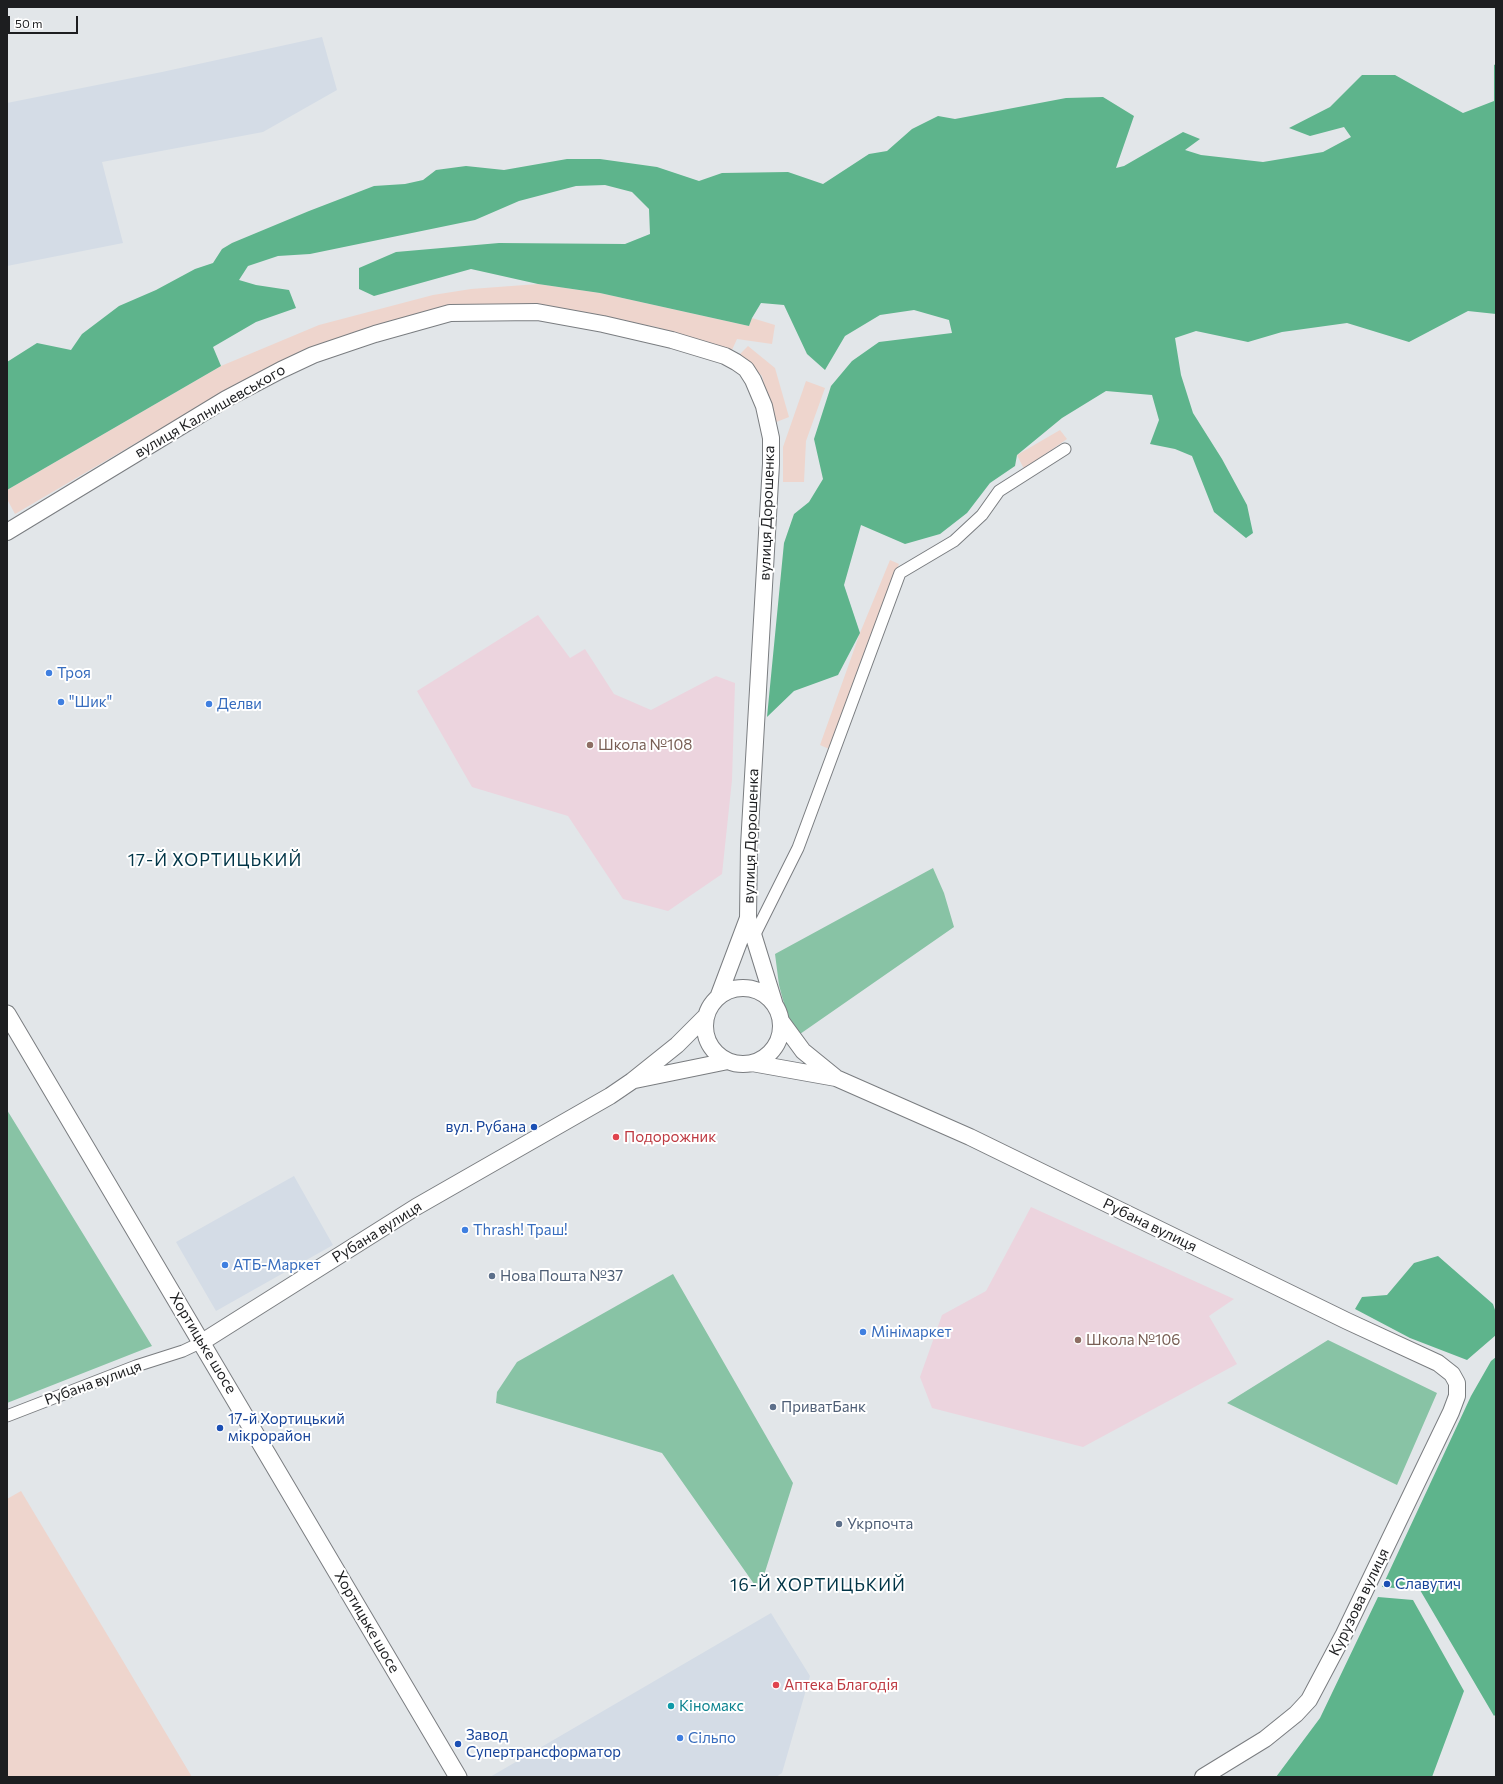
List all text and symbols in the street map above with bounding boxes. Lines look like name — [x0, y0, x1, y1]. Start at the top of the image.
scale bar — [10, 8, 80, 34]
text: 50 m — [15, 16, 43, 30]
street label: вулиця Калнишевського — [131, 360, 289, 462]
street label: вулиця Дорошенка — [756, 445, 778, 581]
place label: Троя — [57, 664, 91, 682]
marker: Троя — [44, 668, 54, 678]
place label: "Шик" — [69, 693, 112, 711]
place label: Делви — [217, 695, 262, 713]
marker: "Шик" — [56, 697, 66, 707]
marker: Делви — [204, 699, 214, 709]
place label: Школа №108 — [598, 736, 692, 754]
marker: Школа №108 — [585, 740, 595, 750]
street label: вулиця Дорошенка — [740, 768, 762, 904]
district label: 17-Й ХОРТИЦЬКИЙ — [128, 850, 302, 870]
place label: вул. Рубана — [445, 1118, 526, 1136]
marker: вул. Рубана — [529, 1122, 539, 1132]
place label: Подорожник — [624, 1128, 716, 1146]
marker: Подорожник — [611, 1132, 621, 1142]
street label: Рубана вулиця — [1100, 1194, 1200, 1256]
street label: Рубана вулиця — [329, 1197, 425, 1267]
place label: Thrash! Траш! — [473, 1221, 568, 1239]
marker: Thrash! Траш! — [460, 1225, 470, 1235]
place label: АТБ-Маркет — [233, 1256, 321, 1274]
marker: АТБ-Маркет — [220, 1260, 230, 1270]
place label: Нова Пошта №37 — [500, 1267, 623, 1285]
marker: Нова Пошта №37 — [487, 1271, 497, 1281]
street label: Хортицьке шосе — [166, 1289, 240, 1397]
place label: Мiнiмаркет — [871, 1323, 951, 1341]
marker: Мiнiмаркет — [858, 1327, 868, 1337]
place label: Школа №106 — [1086, 1331, 1180, 1349]
marker: Школа №106 — [1073, 1335, 1083, 1345]
street label: Рубана вулиця — [42, 1357, 144, 1409]
place label: ПриватБанк — [781, 1398, 866, 1416]
marker: ПриватБанк — [768, 1402, 778, 1412]
place label: 17-й Хортицький мікрорайон — [228, 1410, 345, 1445]
marker: 17-й Хортицький мікрорайон — [215, 1423, 225, 1433]
place label: Укрпочта — [847, 1515, 913, 1533]
marker: Укрпочта — [834, 1519, 844, 1529]
street label: Курузова вулиця — [1325, 1545, 1393, 1659]
street label: Хортицьке шосе — [331, 1568, 403, 1676]
district label: 16-Й ХОРТИЦЬКИЙ — [730, 1575, 906, 1595]
place label: Славутич — [1395, 1575, 1461, 1593]
marker: Славутич — [1382, 1579, 1392, 1589]
place label: Аптека Благодiя — [784, 1676, 898, 1694]
marker: Аптека Благодiя — [771, 1680, 781, 1690]
place label: Кіномакс — [679, 1697, 744, 1715]
marker: Кіномакс — [666, 1701, 676, 1711]
place label: Завод Супертрансформатор — [466, 1726, 621, 1761]
place label: Сільпо — [688, 1729, 736, 1747]
marker: Сільпо — [675, 1733, 685, 1743]
marker: Завод Супертрансформатор — [453, 1739, 463, 1749]

